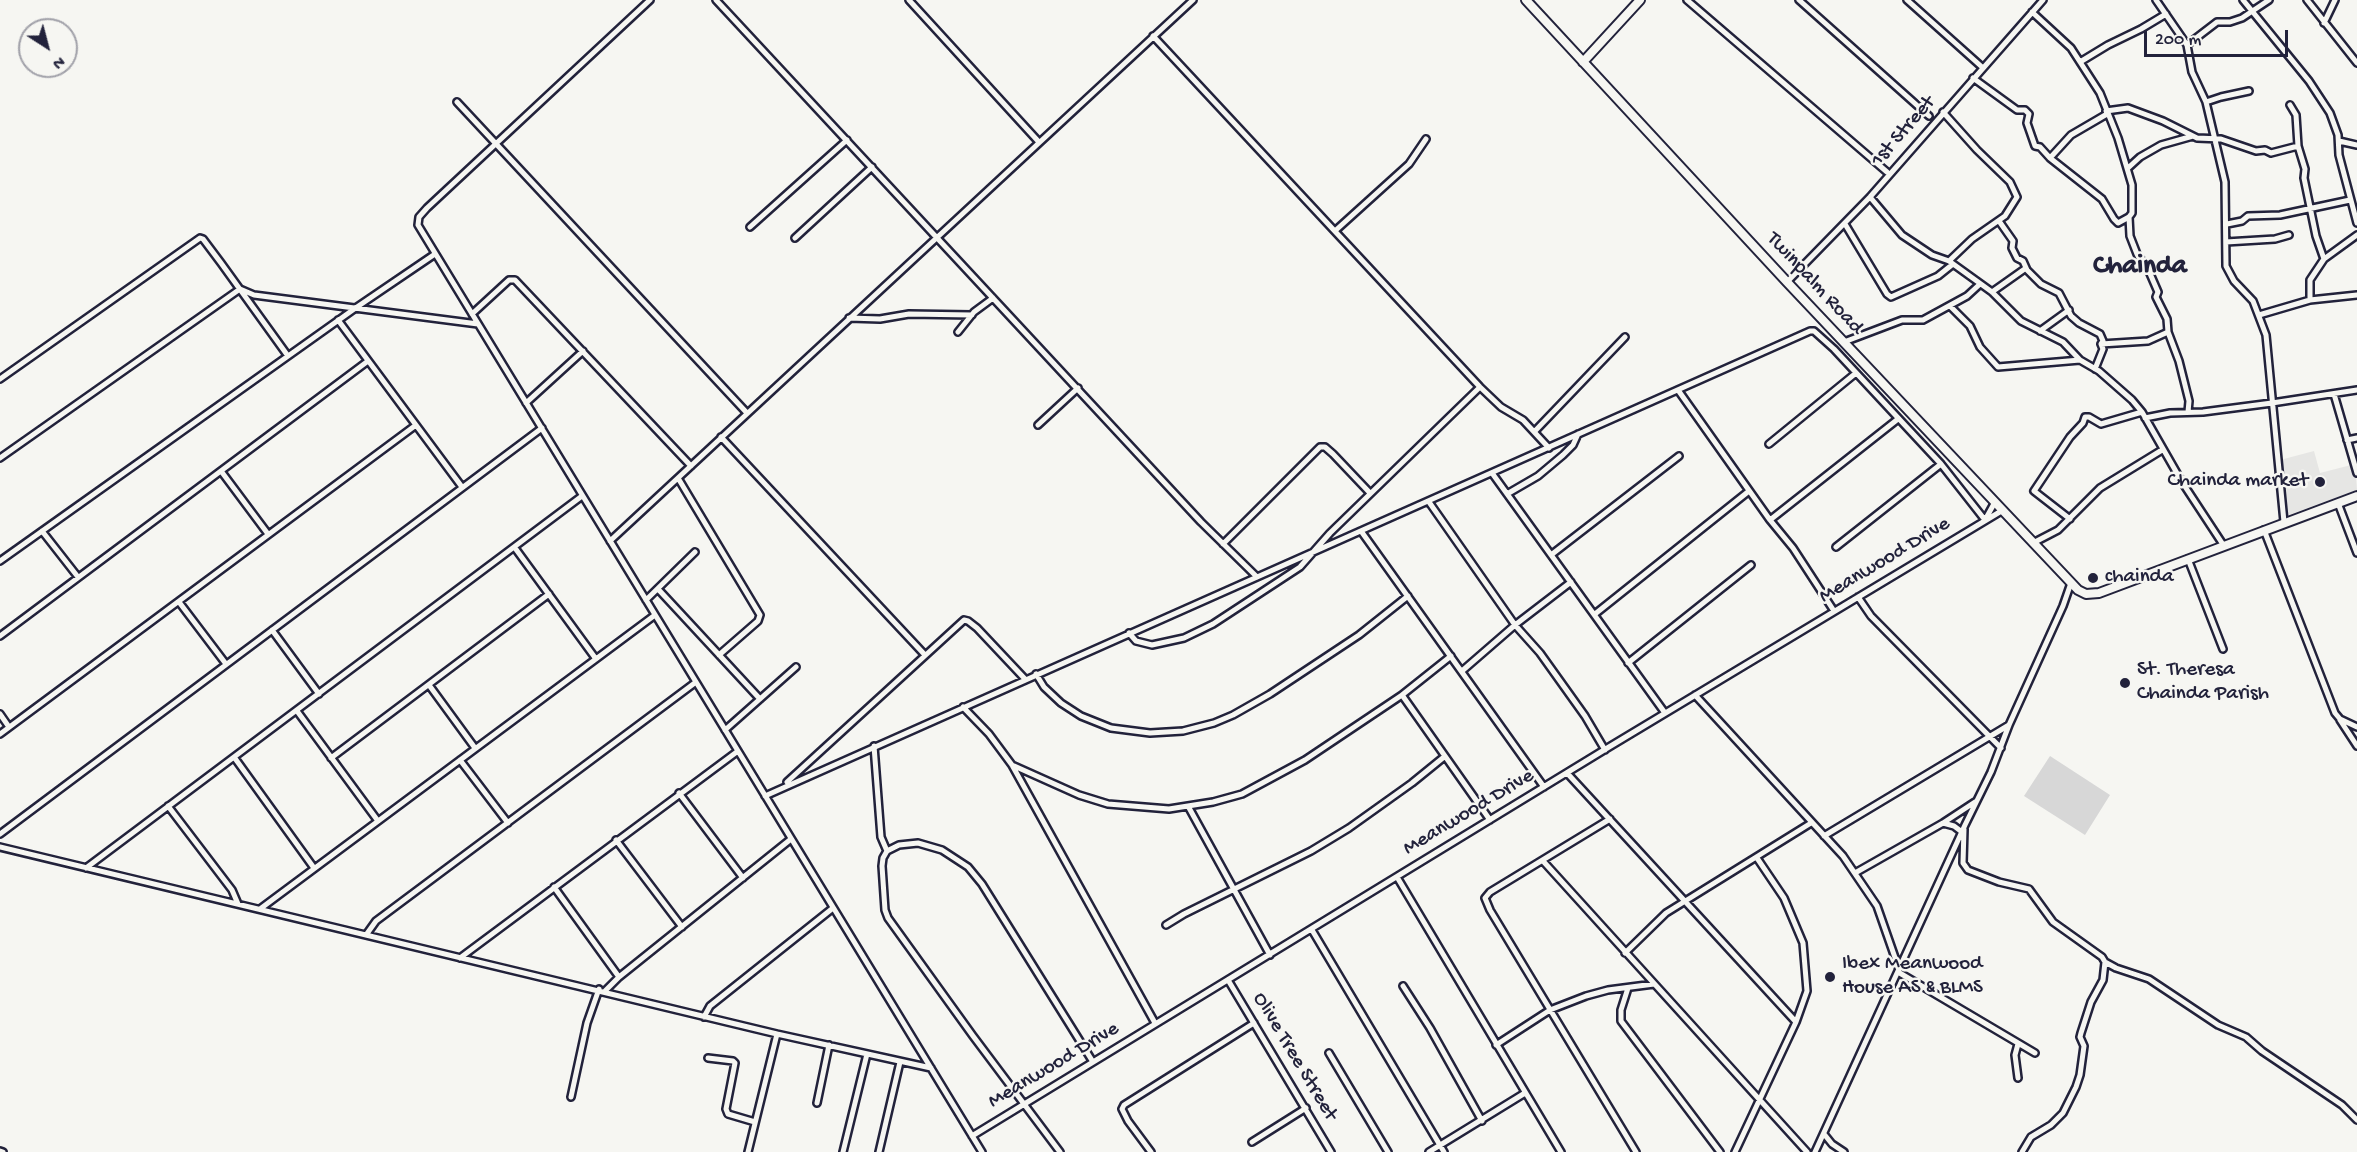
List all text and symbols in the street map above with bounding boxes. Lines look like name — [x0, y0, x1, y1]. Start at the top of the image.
north arrow — [18, 18, 78, 78]
scale bar — [2147, 18, 2291, 56]
text: 200 m — [2155, 30, 2201, 51]
text: N — [48, 51, 68, 72]
street label: 1st Street — [1866, 91, 1942, 173]
street label: Twinpalm Road — [1760, 227, 1868, 341]
district label: Chainda — [2093, 252, 2187, 284]
place label: Chainda market — [2167, 469, 2308, 495]
marker: Chainda market — [2313, 475, 2327, 489]
street label: Meanwood Drive — [1815, 512, 1955, 610]
place label: chainda — [2105, 565, 2174, 591]
marker: chainda — [2086, 571, 2100, 585]
place label: St. Theresa Chainda Parish — [2137, 658, 2269, 708]
marker: St. Theresa Chainda Parish — [2118, 676, 2132, 690]
street label: Meanwood Drive — [1399, 764, 1539, 862]
place label: Ibex Meanwood House AS & BLMS — [1842, 952, 1983, 1002]
marker: Ibex Meanwood House AS & BLMS — [1823, 970, 1837, 984]
street label: Olive Tree Street — [1246, 988, 1342, 1126]
street label: Meanwood Drive — [984, 1017, 1124, 1115]

